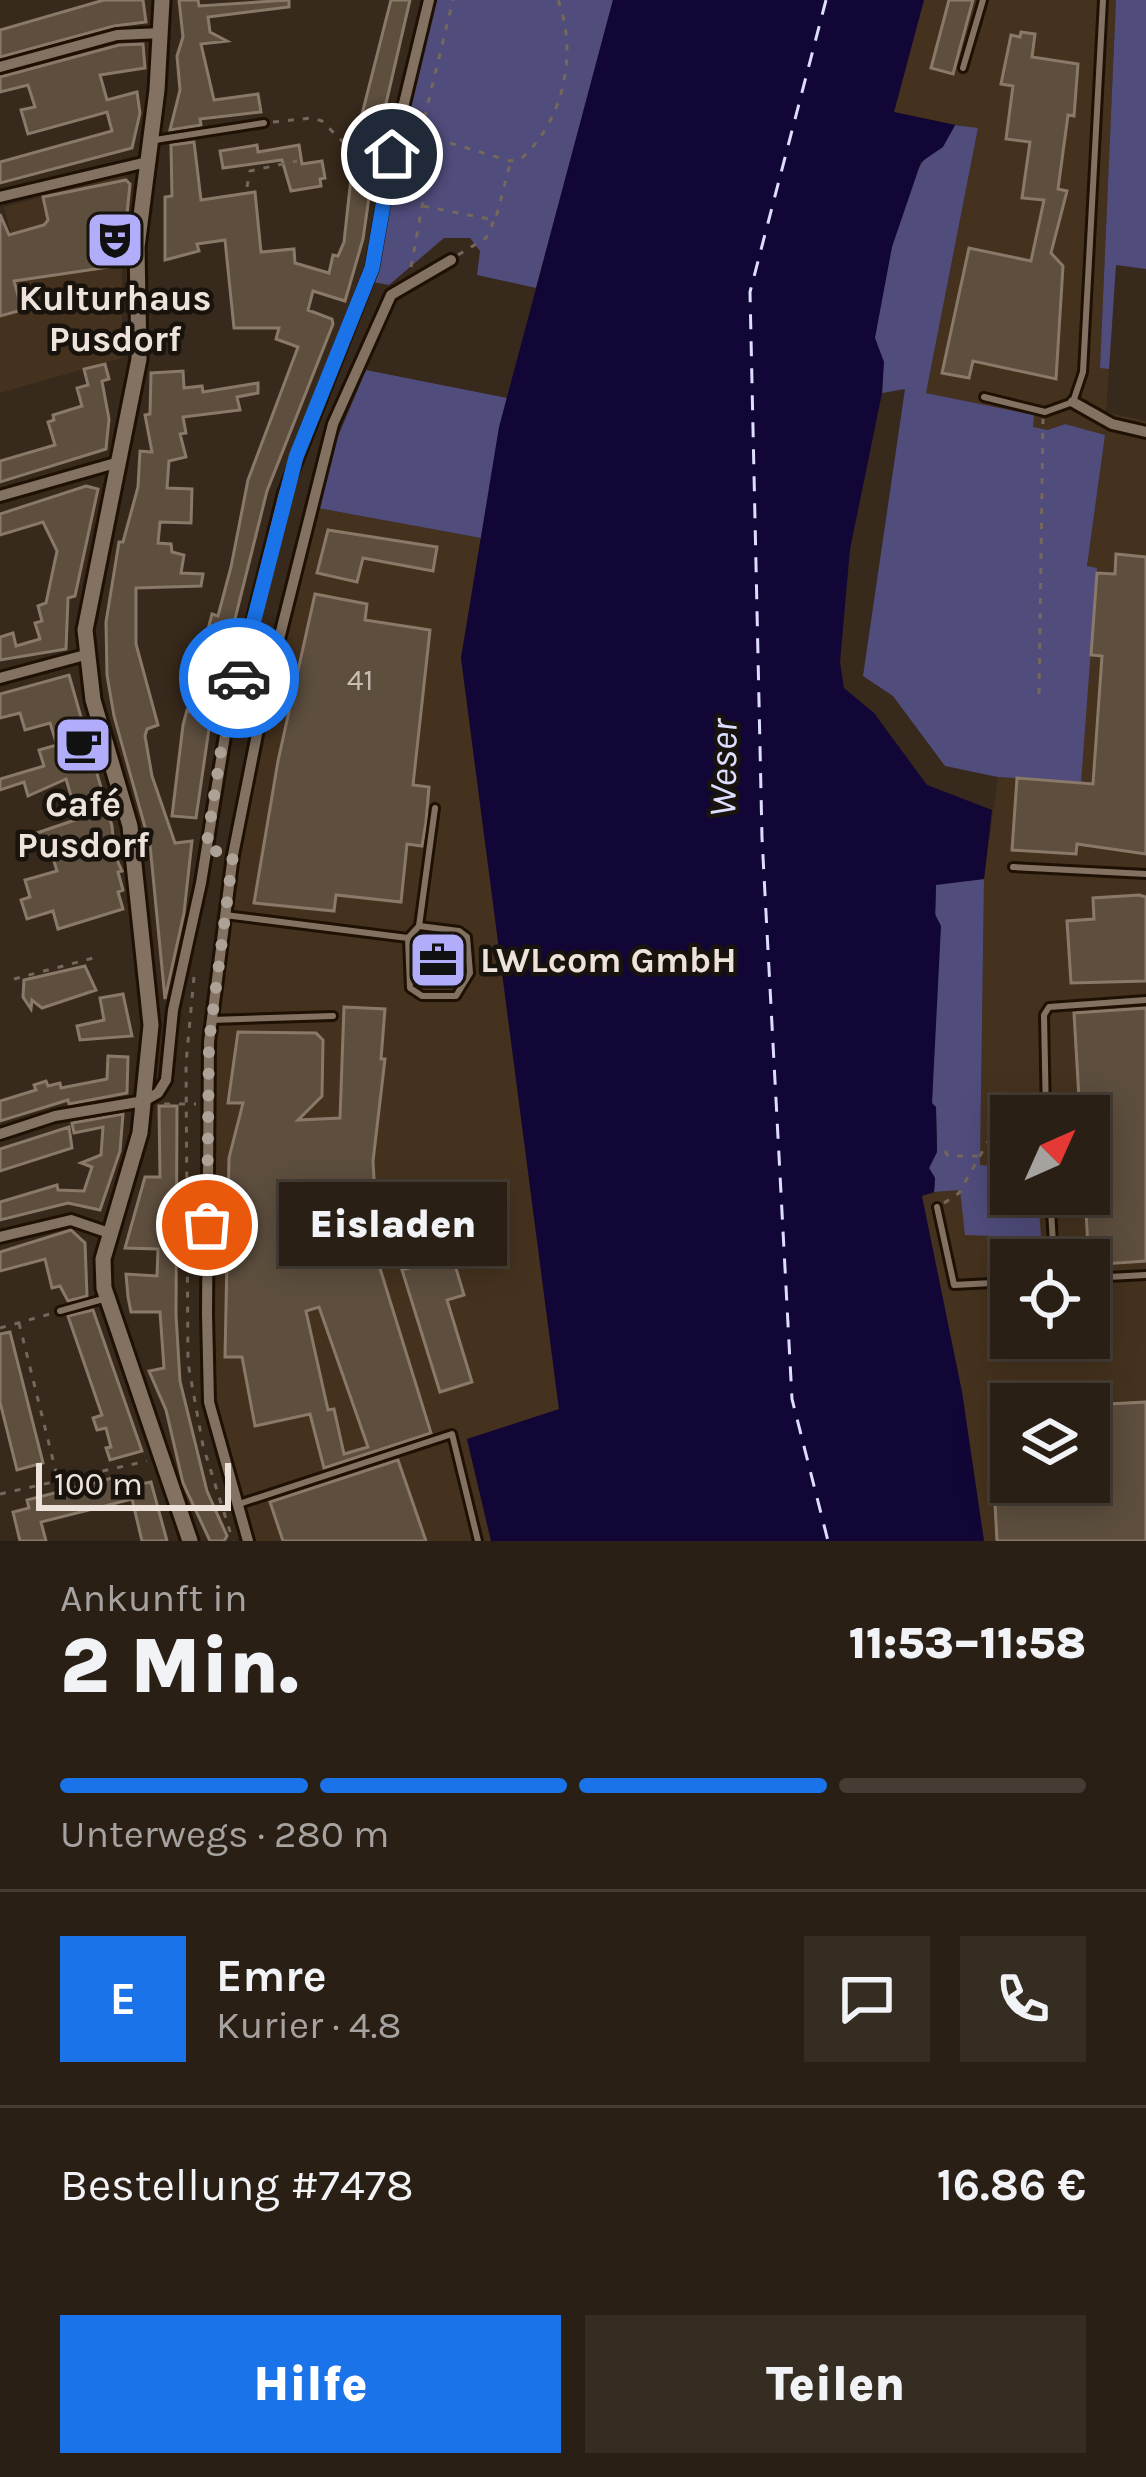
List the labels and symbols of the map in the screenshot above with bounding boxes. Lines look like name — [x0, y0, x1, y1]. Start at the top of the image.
pin — [341, 103, 443, 205]
theatre icon: Kulturhaus Pusdorf — [84, 209, 146, 271]
place label: Kulturhaus Pusdorf — [18, 277, 212, 360]
courier — [179, 618, 299, 738]
house number: 41 — [347, 662, 373, 698]
cafe icon: Café Pusdorf — [52, 714, 114, 776]
water label: Weser — [699, 717, 747, 817]
place label: Café Pusdorf — [17, 783, 150, 866]
office icon: LWLcom GmbH — [407, 929, 469, 991]
place label: LWLcom GmbH — [480, 939, 737, 981]
north arrow — [990, 1095, 1110, 1215]
pin — [156, 1174, 258, 1276]
callout: Eisladen — [279, 1183, 507, 1267]
scale bar — [36, 1457, 231, 1510]

